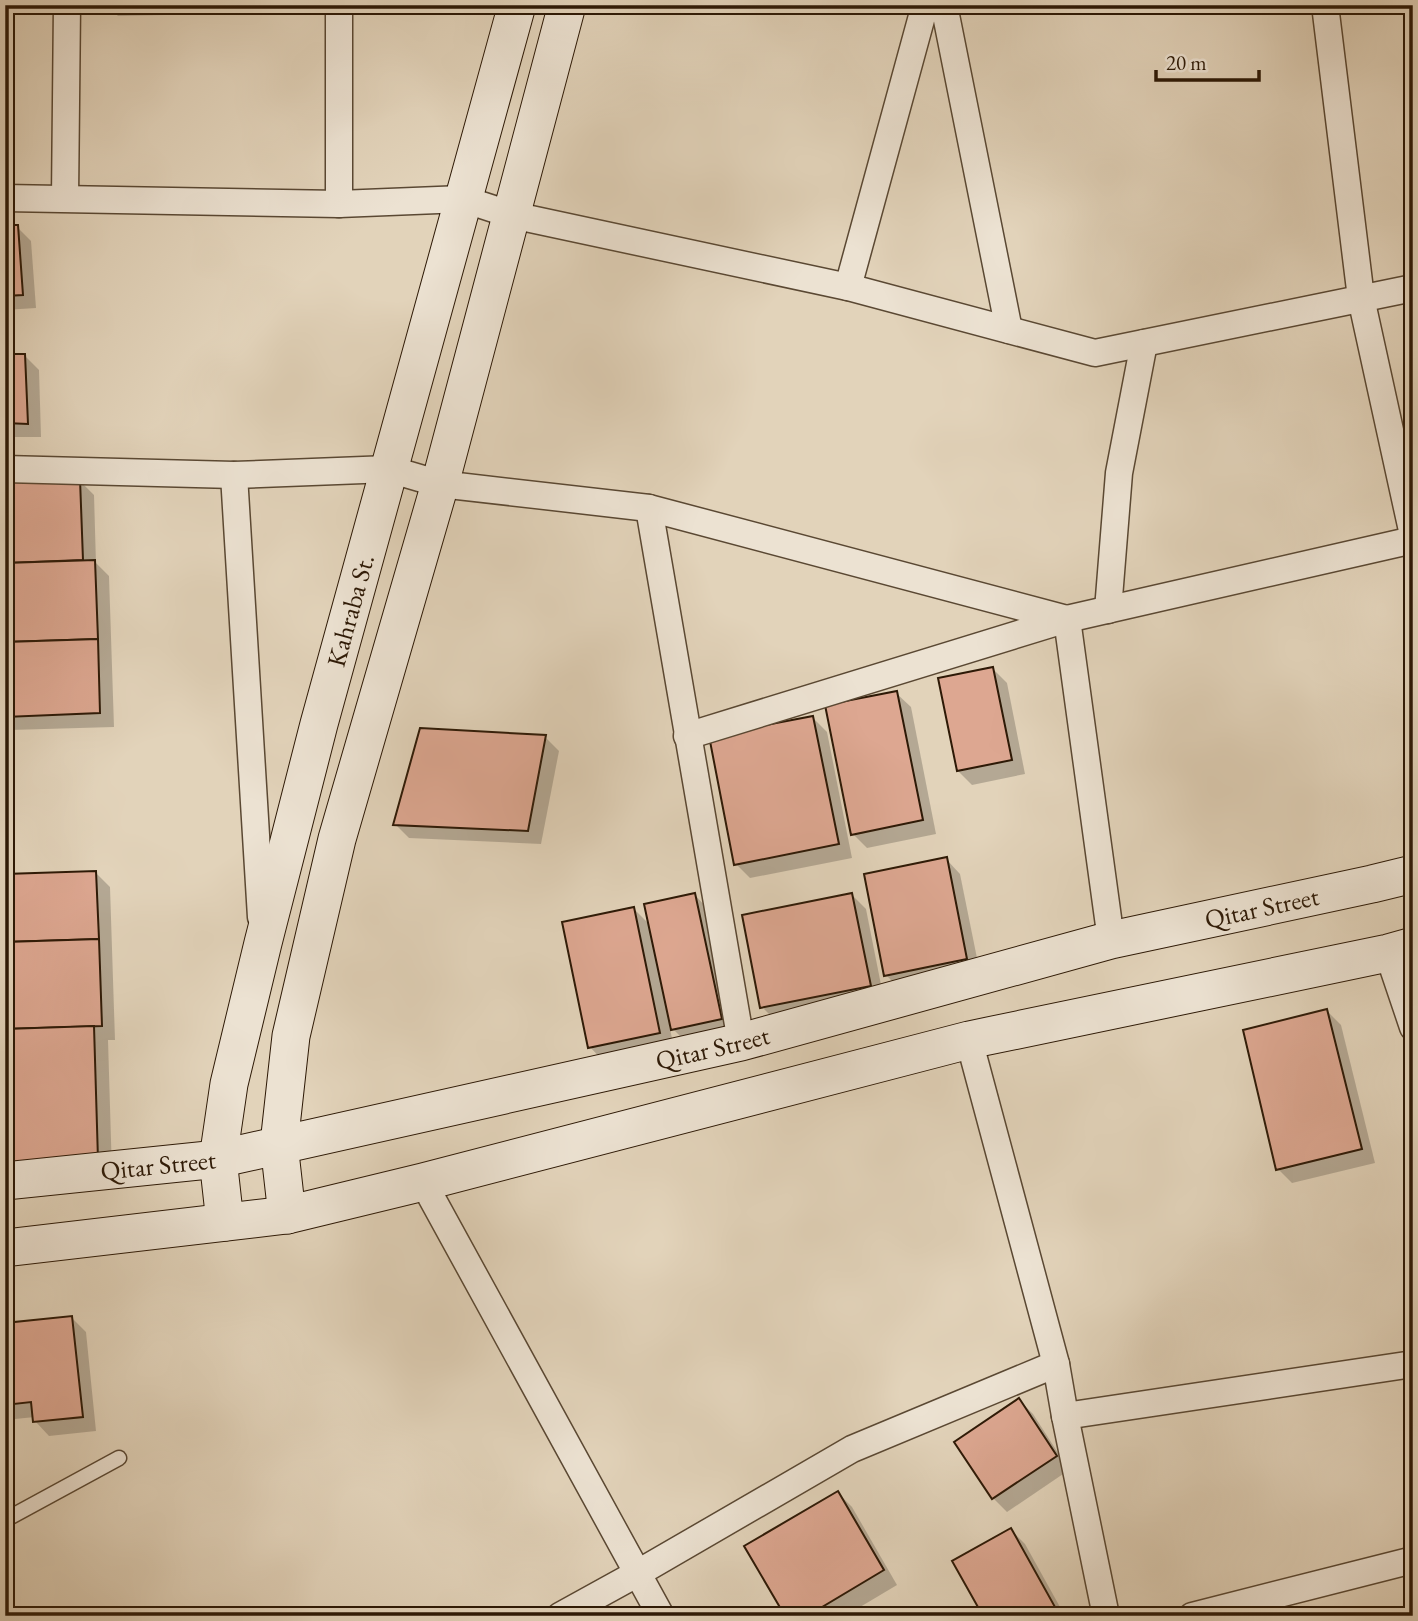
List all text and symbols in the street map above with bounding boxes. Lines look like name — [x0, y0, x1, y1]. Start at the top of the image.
scale bar — [1156, 38, 1259, 82]
text: 20 m — [1166, 49, 1207, 76]
street label: Kahraba St. — [319, 550, 382, 671]
street label: Qitar Street — [1202, 879, 1322, 936]
street label: Qitar Street — [652, 1018, 773, 1078]
street label: Qitar Street — [99, 1142, 218, 1188]

